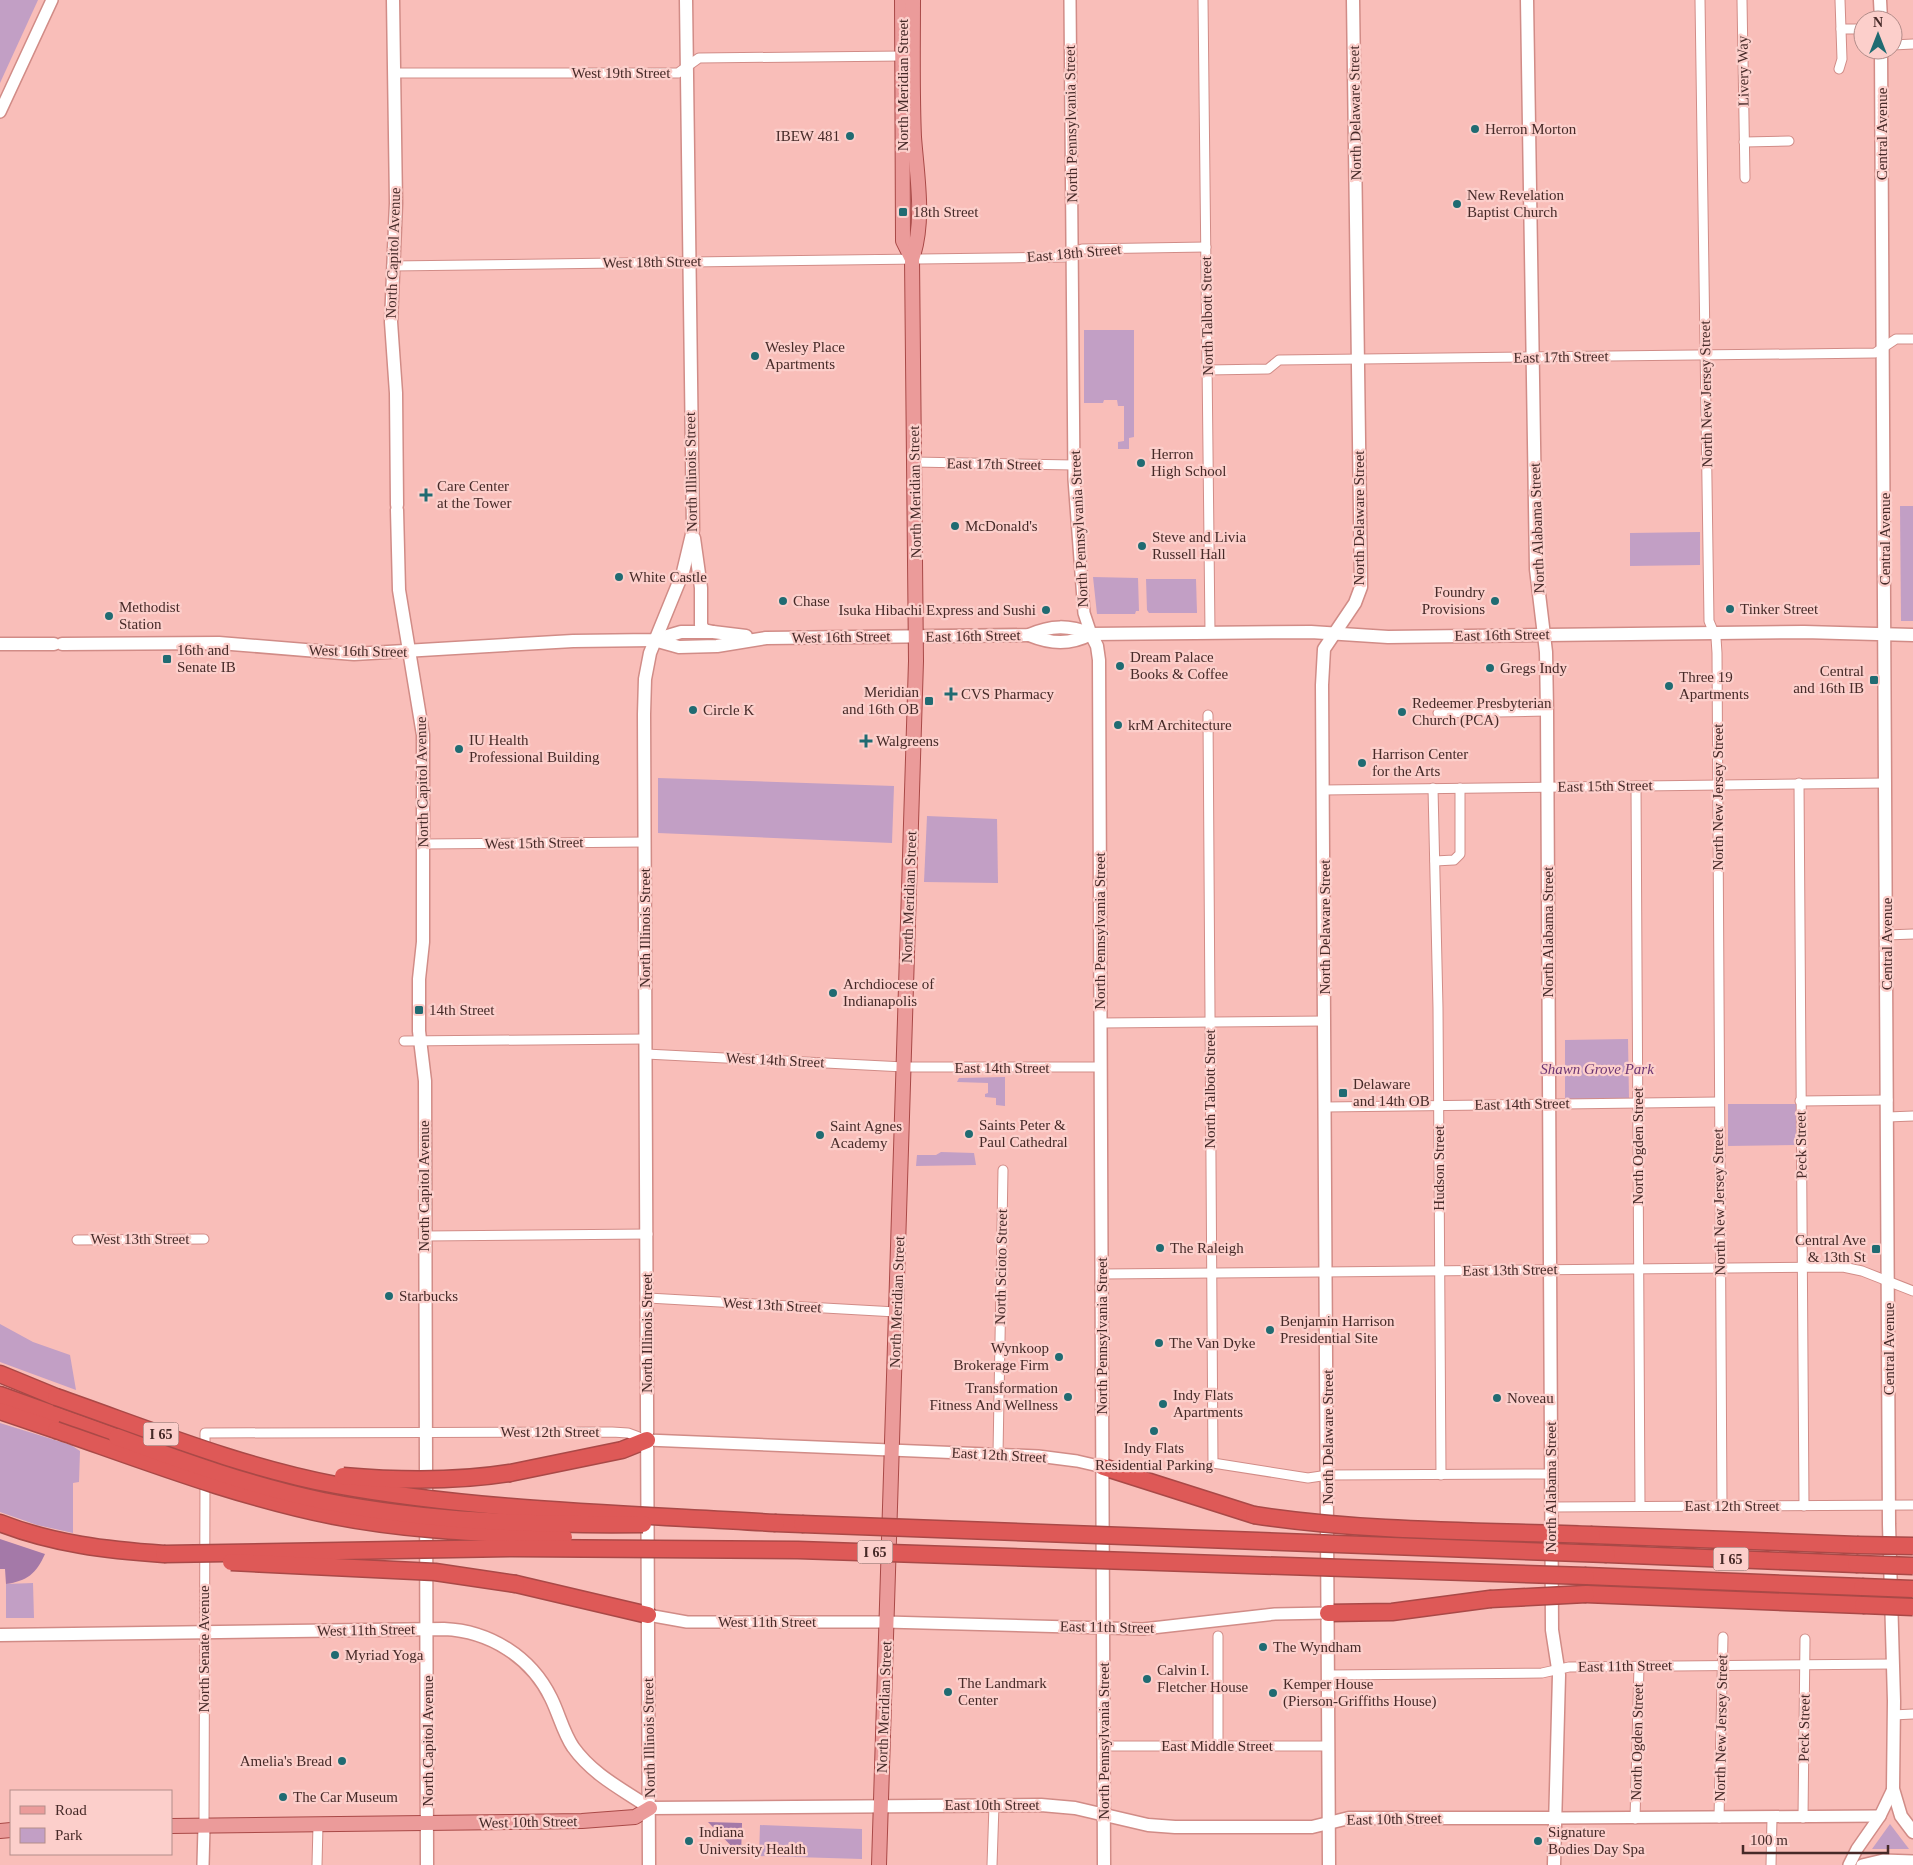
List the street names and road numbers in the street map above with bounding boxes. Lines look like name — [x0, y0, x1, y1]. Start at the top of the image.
street label: North Meridian Street — [895, 18, 911, 151]
street label: Livery Way — [1734, 35, 1752, 106]
street label: North Pennsylvania Street — [1062, 44, 1080, 203]
street label: North Delaware Street — [1346, 45, 1364, 181]
street label: West 19th Street — [572, 65, 671, 81]
street label: Central Avenue — [1874, 87, 1890, 180]
street label: North Capitol Avenue — [383, 187, 403, 319]
street label: East 18th Street — [1026, 241, 1123, 265]
street label: West 18th Street — [602, 253, 702, 271]
street label: North Talbott Street — [1198, 255, 1216, 376]
street label: North New Jersey Street — [1697, 320, 1715, 468]
street label: East 17th Street — [1513, 348, 1609, 366]
street label: North Illinois Street — [682, 411, 700, 532]
street label: North Meridian Street — [906, 425, 924, 558]
street label: North Pennsylvania Street — [1067, 449, 1091, 608]
street label: North Delaware Street — [1351, 450, 1367, 585]
street label: East 17th Street — [946, 455, 1042, 473]
street label: North Alabama Street — [1527, 462, 1547, 594]
street label: Central Avenue — [1877, 492, 1893, 585]
street label: East 16th Street — [1454, 626, 1550, 644]
street label: East 16th Street — [925, 627, 1021, 645]
street label: West 16th Street — [791, 628, 891, 646]
street label: West 16th Street — [308, 642, 408, 660]
street label: North Capitol Avenue — [413, 716, 431, 848]
street label: North New Jersey Street — [1710, 723, 1726, 871]
street label: East 15th Street — [1557, 777, 1653, 795]
street label: North Meridian Street — [899, 830, 919, 963]
street label: West 15th Street — [484, 834, 584, 852]
street label: North Pennsylvania Street — [1092, 851, 1108, 1010]
street label: North Delaware Street — [1317, 859, 1333, 994]
street label: North Alabama Street — [1540, 866, 1556, 997]
street label: North Illinois Street — [637, 867, 653, 988]
street label: Central Avenue — [1879, 897, 1895, 990]
street label: North Talbott Street — [1202, 1028, 1218, 1149]
street label: West 14th Street — [725, 1049, 826, 1071]
street label: East 14th Street — [955, 1060, 1050, 1076]
street label: North Ogden Street — [1630, 1086, 1646, 1205]
street label: East 14th Street — [1474, 1095, 1570, 1113]
street label: Peck Street — [1792, 1110, 1810, 1179]
street label: North Capitol Avenue — [416, 1120, 432, 1252]
street label: Hudson Street — [1431, 1124, 1447, 1211]
street label: North New Jersey Street — [1710, 1128, 1728, 1276]
street label: North Scioto Street — [992, 1208, 1010, 1325]
street label: West 13th Street — [91, 1231, 190, 1247]
street label: North Meridian Street — [887, 1235, 907, 1368]
street label: North Pennsylvania Street — [1094, 1256, 1110, 1415]
street label: East 13th Street — [1462, 1261, 1558, 1279]
street label: North Illinois Street — [639, 1272, 655, 1393]
street label: West 13th Street — [722, 1294, 823, 1316]
street label: Central Avenue — [1881, 1302, 1897, 1395]
street label: North Delaware Street — [1320, 1369, 1336, 1504]
street label: North Alabama Street — [1543, 1421, 1559, 1552]
road number: I 65 — [144, 1422, 178, 1446]
street label: West 12th Street — [501, 1424, 600, 1440]
street label: East 12th Street — [951, 1445, 1048, 1466]
street label: East 12th Street — [1685, 1498, 1780, 1514]
road number: I 65 — [858, 1540, 892, 1564]
road number: I 65 — [1714, 1548, 1748, 1570]
street label: North Senate Avenue — [196, 1585, 212, 1713]
street label: West 11th Street — [718, 1614, 817, 1630]
street label: East 11th Street — [1060, 1618, 1155, 1636]
street label: West 11th Street — [317, 1621, 416, 1639]
street label: North Meridian Street — [874, 1640, 894, 1773]
street label: North New Jersey Street — [1712, 1654, 1730, 1802]
street label: East 11th Street — [1578, 1657, 1673, 1675]
street label: North Pennsylvania Street — [1096, 1661, 1112, 1820]
street label: North Capitol Avenue — [420, 1675, 436, 1807]
street label: North Illinois Street — [640, 1677, 658, 1798]
street label: North Ogden Street — [1628, 1682, 1646, 1801]
street label: Peck Street — [1795, 1693, 1813, 1762]
street label: East Middle Street — [1161, 1738, 1274, 1754]
street label: East 10th Street — [945, 1797, 1040, 1813]
street label: East 10th Street — [1346, 1810, 1442, 1828]
street label: West 10th Street — [478, 1813, 578, 1831]

